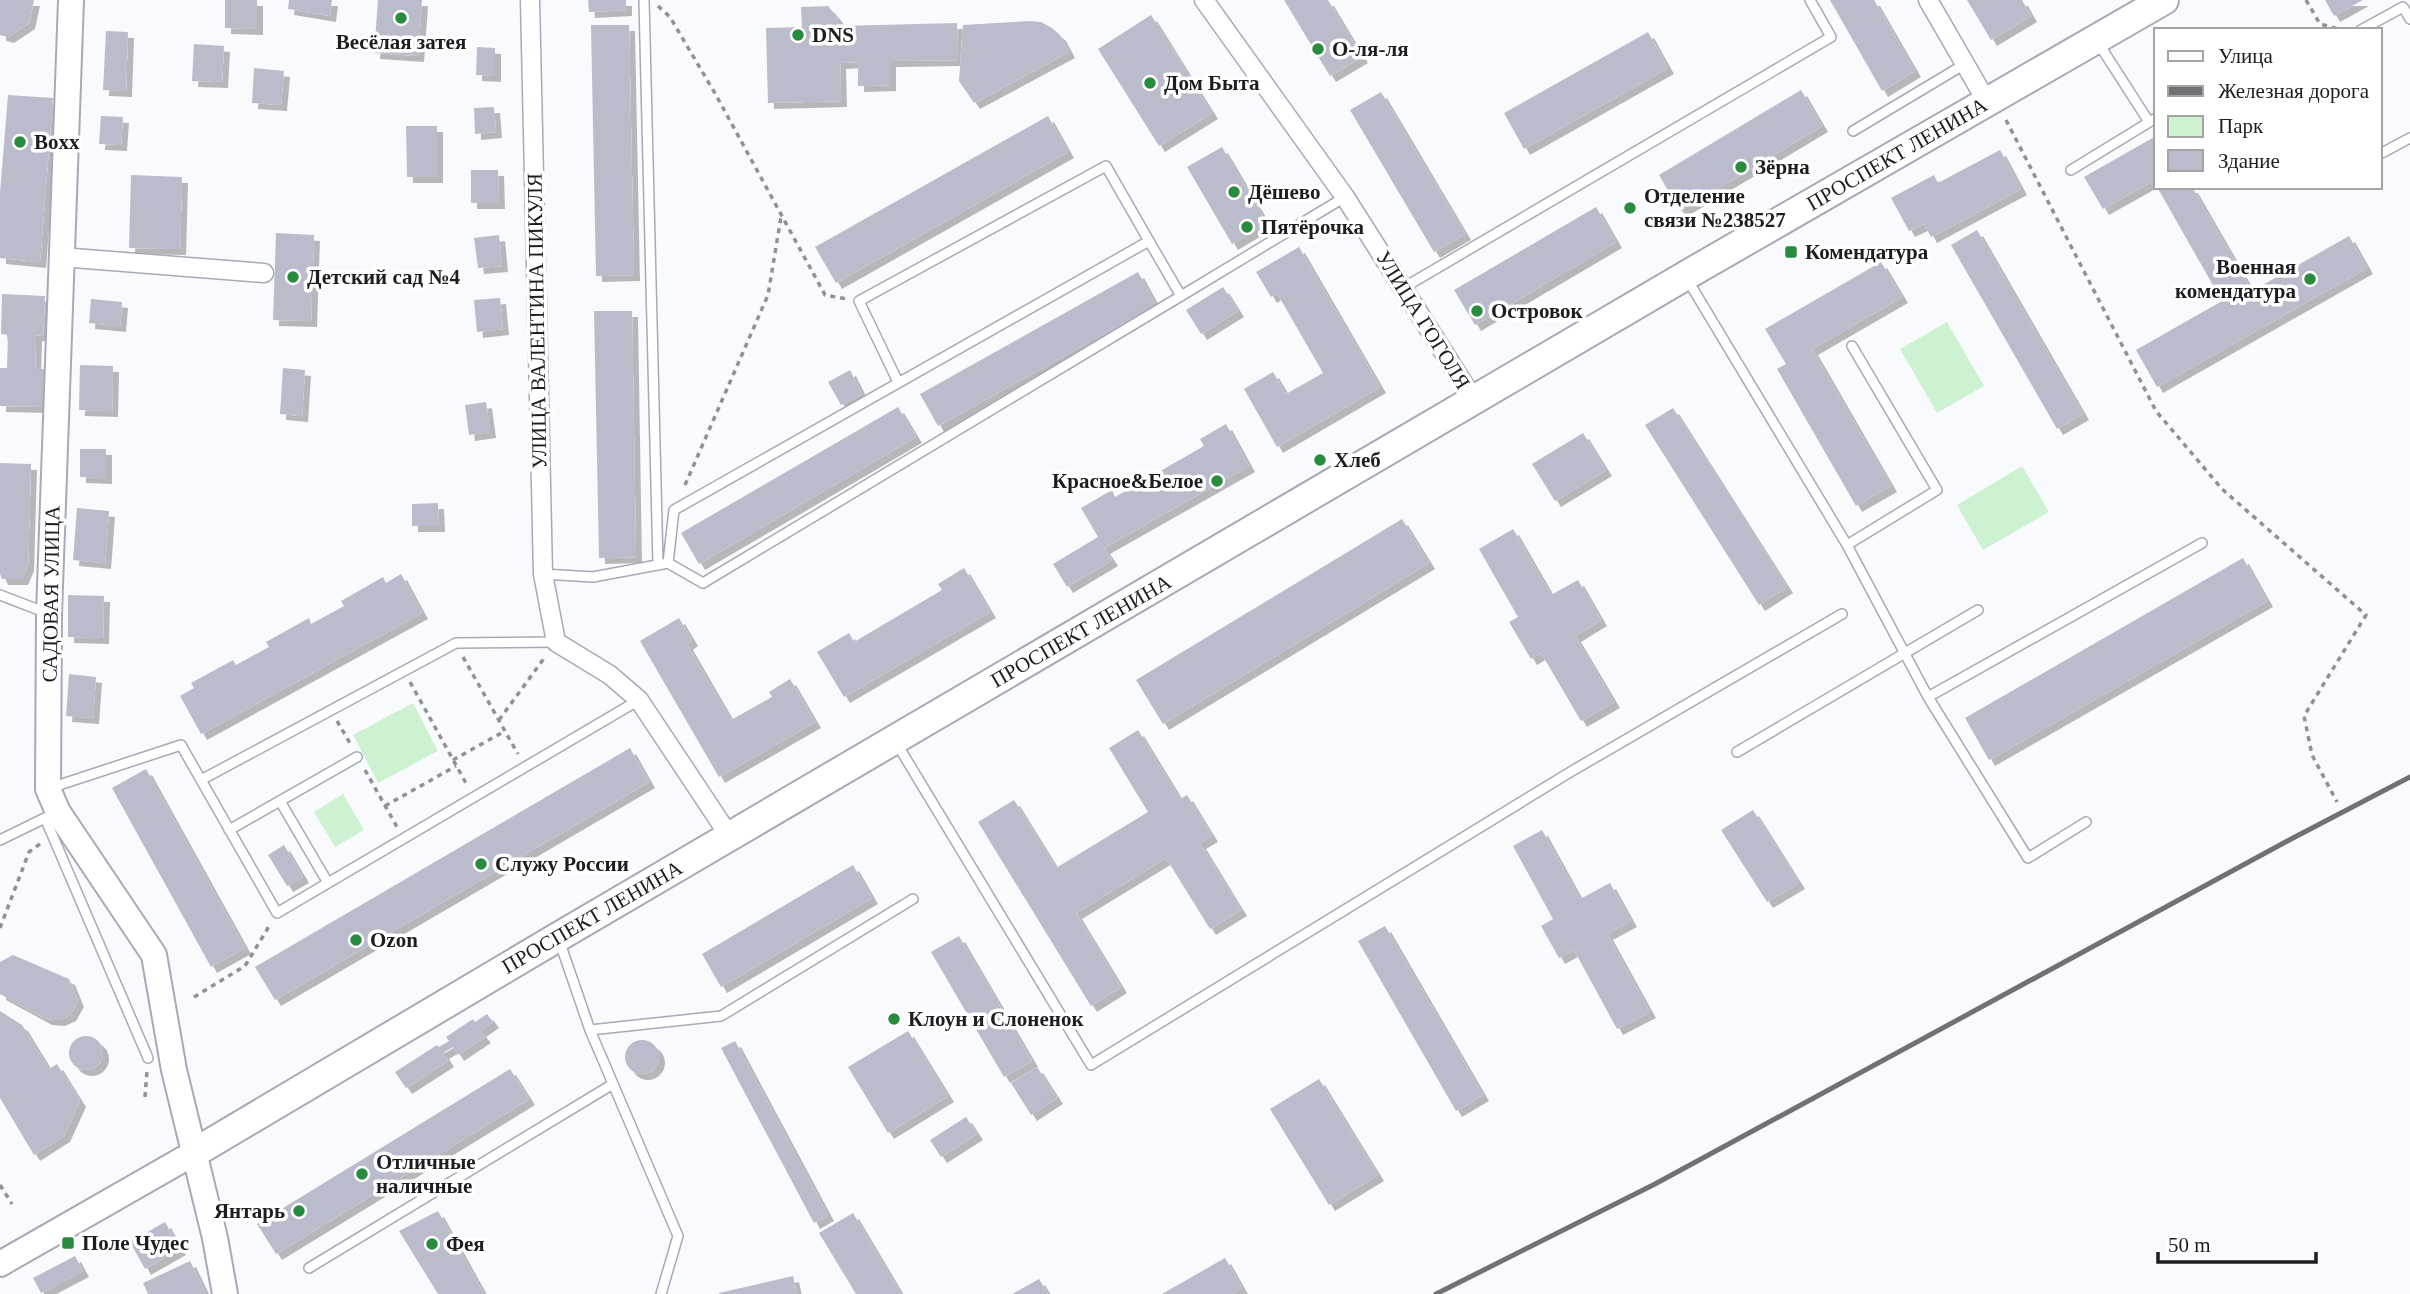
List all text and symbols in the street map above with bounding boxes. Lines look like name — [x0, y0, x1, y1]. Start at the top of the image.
marker: Весёлая затея — [393, 10, 409, 26]
place label: DNS — [812, 23, 854, 47]
marker: DNS — [790, 27, 806, 43]
legend — [2154, 28, 2382, 189]
place label: Весёлая затея — [336, 30, 466, 54]
place label: О-ля-ля — [1332, 37, 1409, 61]
marker: О-ля-ля — [1310, 41, 1326, 57]
text: Улица — [2218, 44, 2273, 68]
place label: Дом Быта — [1164, 71, 1260, 95]
marker: Дом Быта — [1142, 75, 1158, 91]
text: Железная дорога — [2218, 79, 2370, 103]
street label: ПРОСПЕКТ ЛЕНИНА — [1803, 92, 1992, 215]
text: Парк — [2218, 114, 2264, 138]
place label: Boxx — [34, 130, 80, 154]
marker: Boxx — [12, 134, 28, 150]
text: Здание — [2218, 149, 2280, 173]
place label: Зёрна — [1755, 155, 1810, 179]
marker: Зёрна — [1733, 159, 1749, 175]
street label: УЛИЦА ВАЛЕНТИНА ПИКУЛЯ — [522, 173, 552, 469]
place label: Дёшево — [1248, 180, 1321, 204]
marker: Дёшево — [1226, 184, 1242, 200]
place label: Отделение связи №238527 — [1644, 184, 1786, 232]
marker: Отделение связи №238527 — [1622, 200, 1638, 216]
place label: Пятёрочка — [1261, 215, 1365, 239]
marker: Пятёрочка — [1239, 219, 1255, 235]
place label: Комендатура — [1805, 240, 1929, 264]
marker: Комендатура — [1783, 244, 1799, 260]
street label: УЛИЦА ГОГОЛЯ — [1371, 247, 1475, 393]
place label: Военная комендатура — [2175, 255, 2296, 303]
place label: Детский сад №4 — [307, 265, 461, 289]
marker: Детский сад №4 — [285, 269, 301, 285]
marker: Военная комендатура — [2302, 271, 2318, 287]
place label: Островок — [1491, 299, 1584, 323]
marker: Островок — [1469, 303, 1485, 319]
place label: Хлеб — [1334, 448, 1381, 472]
marker: Хлеб — [1312, 452, 1328, 468]
place label: Красное&Белое — [1052, 469, 1203, 493]
marker: Красное&Белое — [1209, 473, 1225, 489]
street label: САДОВАЯ УЛИЦА — [37, 504, 65, 683]
street label: ПРОСПЕКТ ЛЕНИНА — [987, 569, 1176, 692]
place label: Служу России — [495, 852, 629, 876]
street label: ПРОСПЕКТ ЛЕНИНА — [498, 855, 687, 978]
marker: Служу России — [473, 856, 489, 872]
place label: Ozon — [370, 928, 418, 952]
marker: Ozon — [348, 932, 364, 948]
place label: Клоун и Слоненок — [908, 1007, 1084, 1031]
marker: Клоун и Слоненок — [886, 1011, 902, 1027]
place label: Отличные наличные — [376, 1150, 476, 1198]
marker: Отличные наличные — [354, 1166, 370, 1182]
place label: Янтарь — [214, 1199, 285, 1223]
marker: Янтарь — [291, 1203, 307, 1219]
scale bar — [2158, 1220, 2316, 1264]
place label: Поле Чудес — [82, 1231, 189, 1255]
place label: Фея — [446, 1232, 485, 1256]
text: 50 m — [2168, 1233, 2211, 1257]
marker: Поле Чудес — [60, 1235, 76, 1251]
marker: Фея — [424, 1236, 440, 1252]

